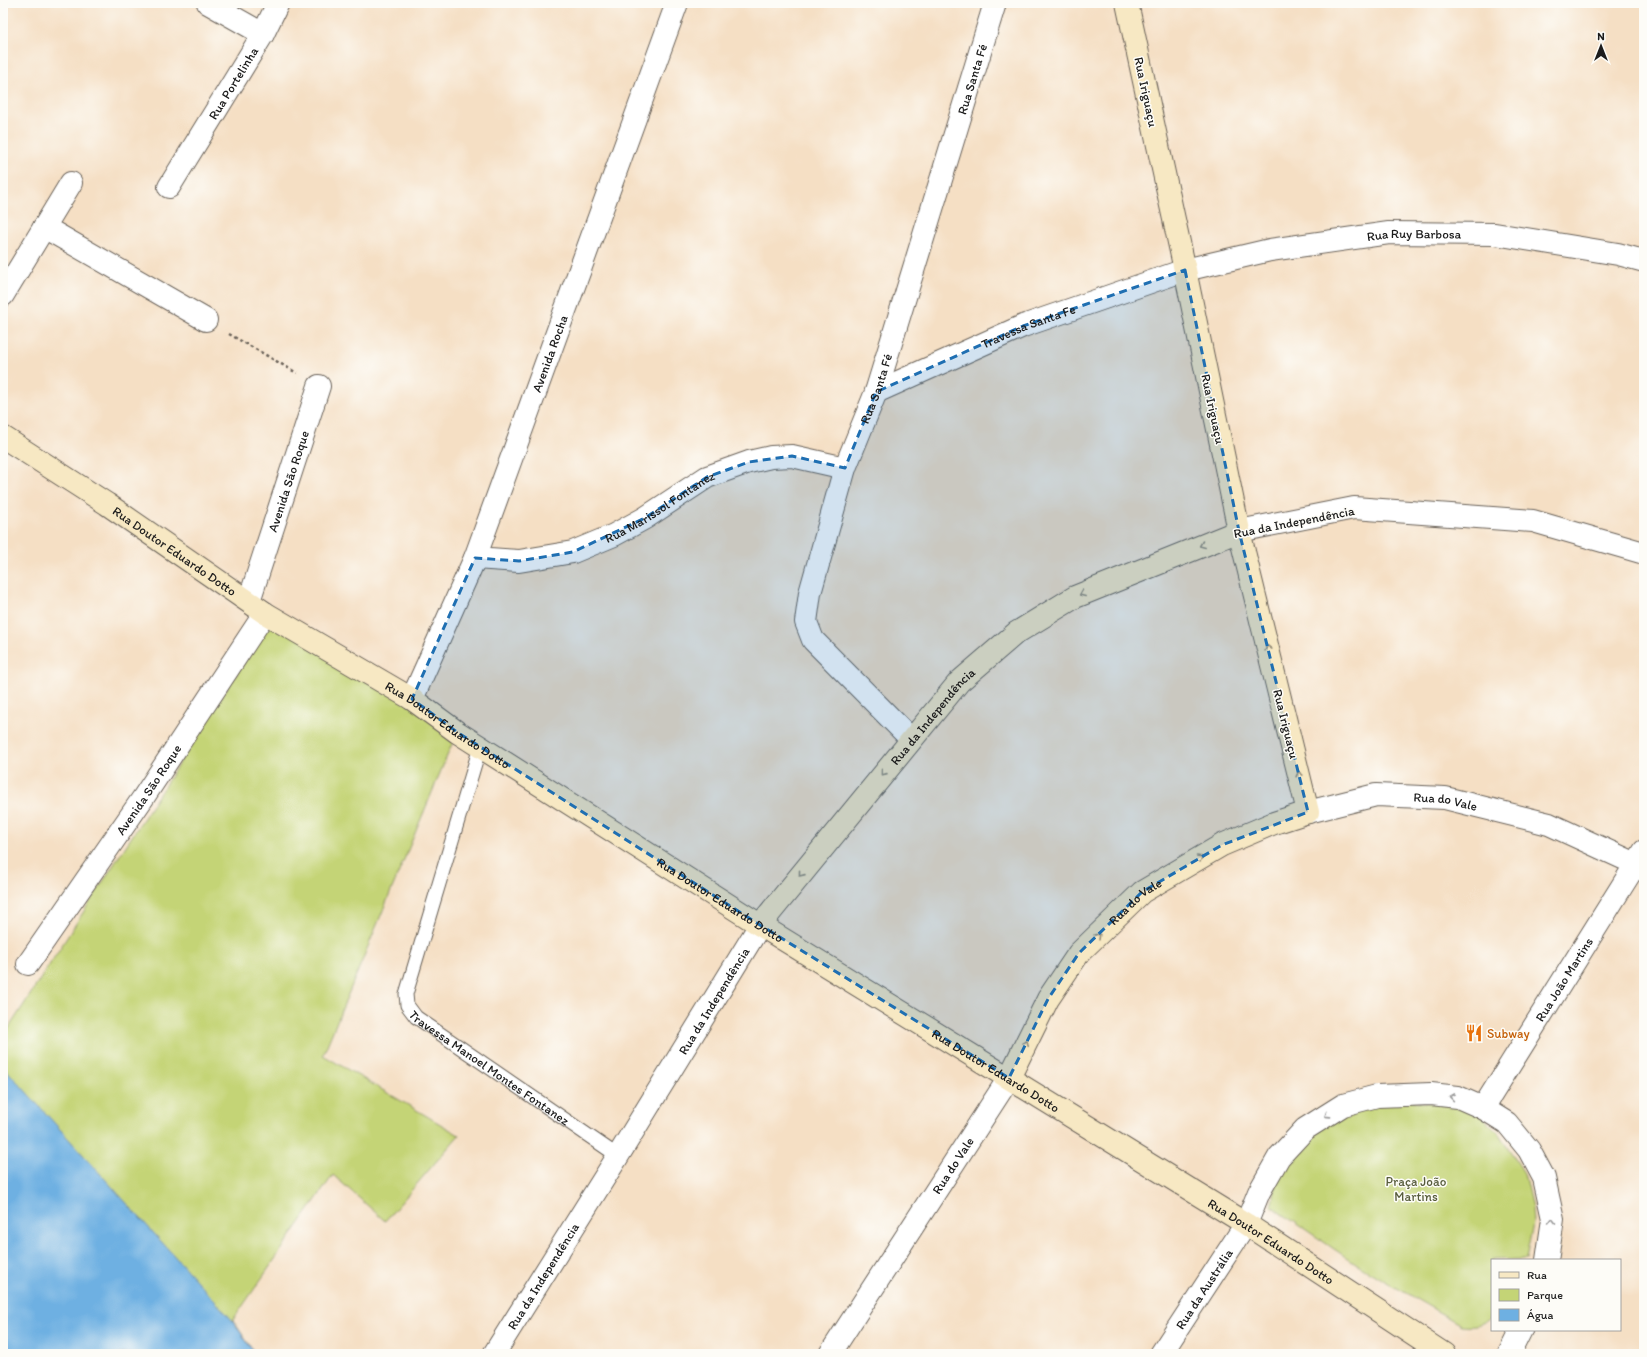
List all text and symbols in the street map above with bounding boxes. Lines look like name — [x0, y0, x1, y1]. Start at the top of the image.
north arrow — [1581, 26, 1621, 66]
text: N — [1597, 30, 1605, 43]
street label: Rua Santa Fé — [954, 42, 990, 116]
street label: Rua Portelinha — [205, 44, 261, 122]
street label: Rua Iriguaçu — [1131, 56, 1161, 128]
street label: Rua Ruy Barbosa — [1366, 225, 1462, 244]
street label: Travessa Santa Fe — [979, 301, 1077, 351]
street label: Avenida Rocha — [529, 312, 571, 394]
street label: Rua Santa Fé — [856, 352, 895, 426]
street label: Rua Iriguaçu — [1198, 373, 1228, 445]
street label: Avenida São Roque — [264, 429, 312, 534]
street label: Rua Marissol Fontanez — [602, 467, 716, 546]
street label: Rua Doutor Eduardo Dotto — [110, 503, 240, 599]
street label: Rua da Independência — [1232, 503, 1356, 541]
one-way arrow — [1199, 541, 1206, 549]
one-way arrow — [1078, 590, 1085, 598]
one-way arrow — [1264, 645, 1272, 651]
street label: Rua da Independência — [887, 664, 978, 768]
street label: Rua Doutor Eduardo Dotto — [383, 678, 513, 772]
street label: Rua Iriguaçu — [1270, 688, 1302, 760]
street label: Avenida São Roque — [112, 741, 184, 838]
one-way arrow — [881, 768, 888, 775]
one-way arrow — [1295, 771, 1303, 778]
street label: Rua do Vale — [1413, 789, 1479, 813]
street label: Rua Doutor Eduardo Dotto — [654, 854, 787, 945]
one-way arrow — [1196, 855, 1203, 862]
one-way arrow — [799, 869, 806, 876]
street label: Rua do Vale — [1105, 875, 1164, 928]
one-way arrow — [1093, 933, 1100, 940]
street label: Rua João Martins — [1532, 934, 1596, 1024]
street label: Rua da Independência — [675, 944, 752, 1057]
street label: Travessa Manoel Montes Fontanez — [406, 1007, 572, 1128]
restaurant icon: Subway — [1464, 1023, 1484, 1043]
street label: Rua Doutor Eduardo Dotto — [929, 1025, 1063, 1115]
place label: Subway — [1487, 1026, 1530, 1041]
one-way arrow — [1021, 1040, 1029, 1047]
one-way arrow — [1449, 1093, 1456, 1102]
one-way arrow — [1324, 1110, 1331, 1118]
street label: Rua do Vale — [928, 1134, 976, 1197]
park label: Praça João Martins — [1386, 1174, 1447, 1204]
street label: Rua Doutor Eduardo Dotto — [1205, 1195, 1337, 1287]
one-way arrow — [1548, 1218, 1556, 1224]
street label: Rua da Independência — [504, 1220, 582, 1332]
street label: Rua da Austrália — [1172, 1245, 1236, 1332]
legend — [1491, 1259, 1621, 1331]
text: Rua — [1527, 1268, 1547, 1282]
text: Parque — [1527, 1288, 1563, 1302]
text: Água — [1527, 1308, 1553, 1322]

